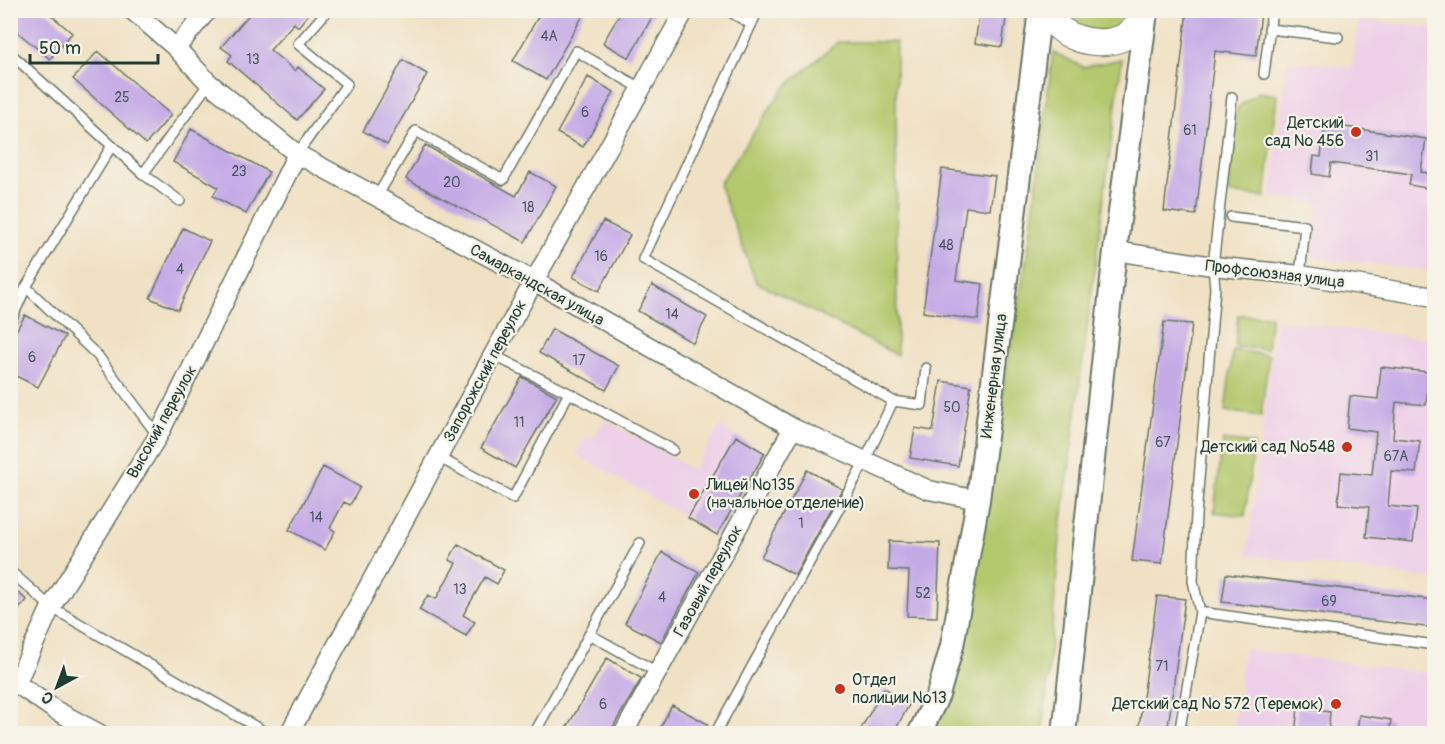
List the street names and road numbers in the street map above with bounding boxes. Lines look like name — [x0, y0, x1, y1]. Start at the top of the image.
street label: Самаркандская улица — [466, 240, 608, 330]
street label: Профсоюзная улица — [1204, 256, 1346, 292]
street label: Запорожский переулок — [439, 296, 531, 446]
street label: Инженерная улица — [976, 313, 1012, 439]
street label: Высокий переулок — [123, 362, 201, 482]
street label: Газовый переулок — [669, 522, 747, 640]

